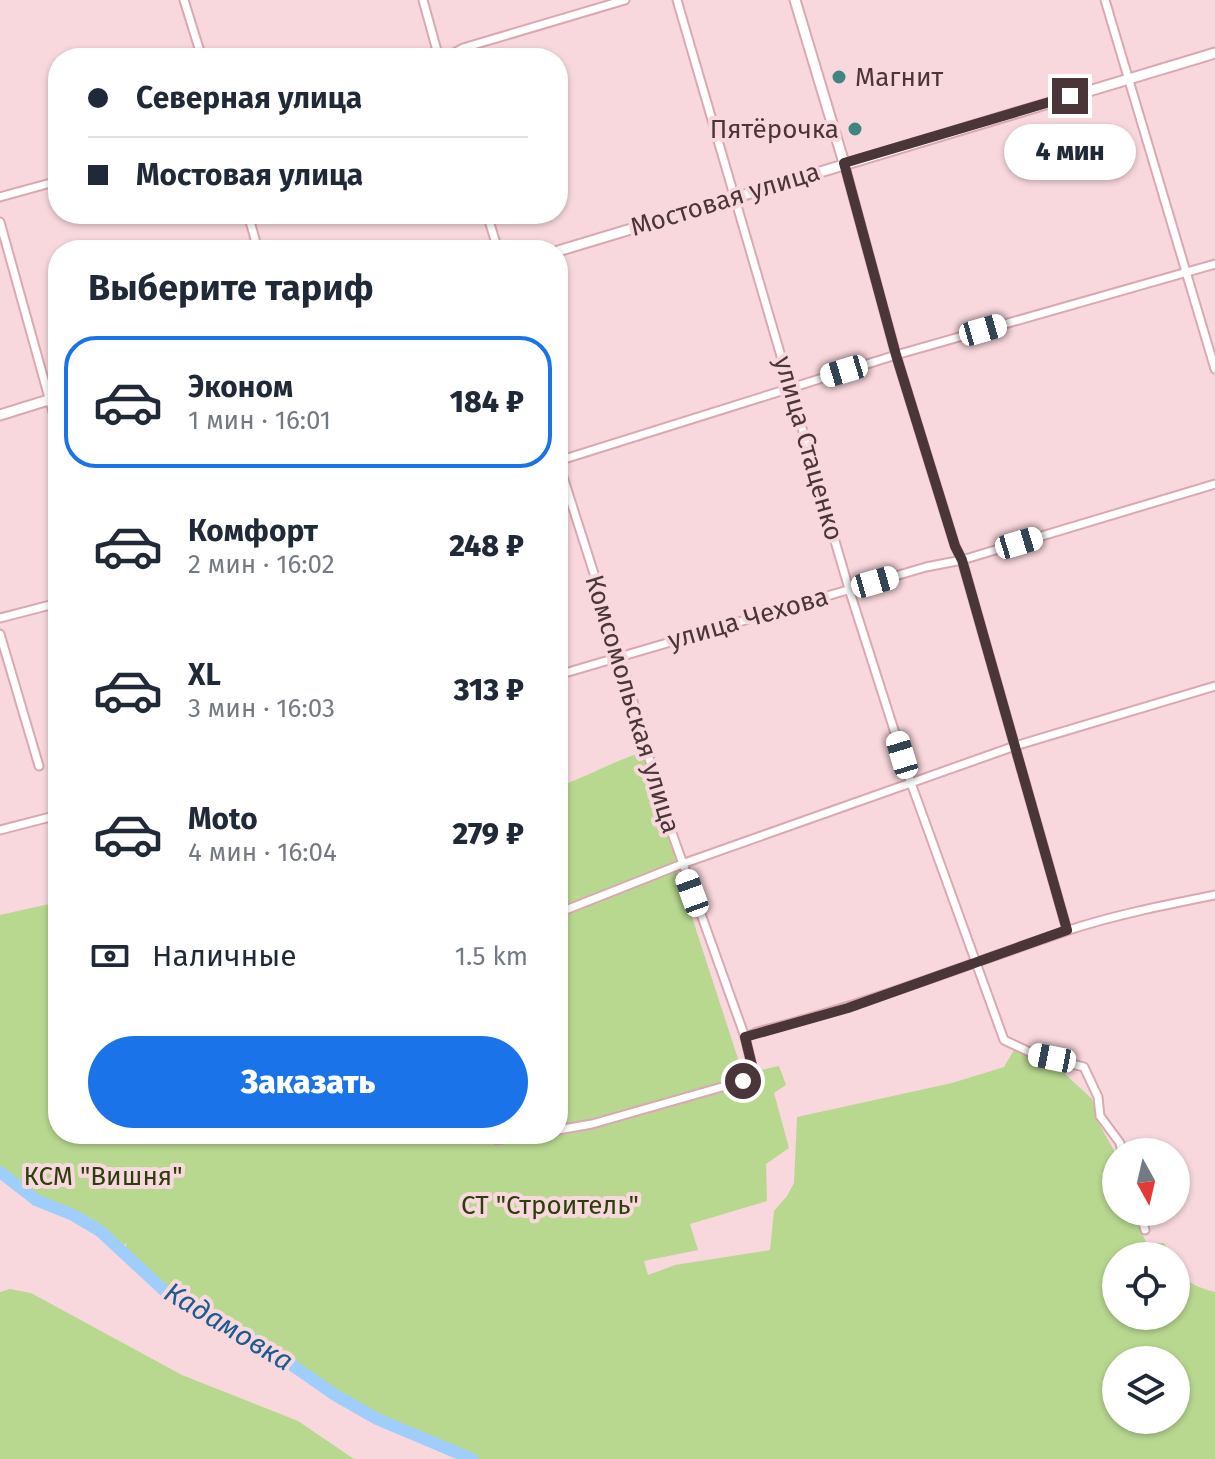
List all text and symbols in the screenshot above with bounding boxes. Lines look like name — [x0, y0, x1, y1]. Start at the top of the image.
place label: Магнит — [855, 62, 944, 93]
marker: Магнит — [830, 68, 848, 86]
route end — [1052, 78, 1088, 114]
text: Северная улица — [136, 80, 362, 116]
place label: Пятёрочка — [710, 114, 839, 145]
marker: Пятёрочка — [846, 120, 864, 138]
callout: 4 мин — [1004, 124, 1136, 180]
text: 4 мин — [1036, 136, 1104, 167]
street label: Мостовая улица — [627, 156, 824, 243]
text: Мостовая улица — [136, 157, 363, 193]
text: Выберите тариф — [88, 266, 374, 310]
car — [957, 312, 1009, 348]
street label: улица Стаценко — [767, 352, 850, 544]
car — [818, 353, 870, 389]
icon: car — [92, 366, 164, 438]
text: Эконом — [188, 369, 293, 405]
text: 184 ₽ — [450, 384, 524, 420]
text: 1 мин · 16:01 — [188, 405, 331, 436]
icon: car — [92, 510, 164, 582]
text: Комфорт — [188, 513, 318, 549]
car — [993, 525, 1045, 561]
text: 248 ₽ — [449, 528, 524, 564]
text: 2 мин · 16:02 — [188, 549, 335, 580]
car — [849, 564, 901, 600]
street label: Комсомольская улица — [578, 571, 687, 837]
street label: улица Чехова — [664, 581, 832, 656]
icon: car — [92, 654, 164, 726]
text: XL — [188, 657, 221, 693]
text: 313 ₽ — [454, 672, 524, 708]
text: 3 мин · 16:03 — [188, 693, 335, 724]
car — [884, 729, 920, 781]
icon: car — [92, 798, 164, 870]
text: Moto — [188, 801, 258, 837]
text: 279 ₽ — [453, 816, 524, 852]
text: 4 мин · 16:04 — [188, 837, 337, 868]
car — [673, 866, 711, 920]
icon: cash — [88, 934, 132, 978]
text: Наличные — [152, 938, 297, 974]
text: 1.5 km — [455, 941, 528, 972]
button: Заказать — [88, 1036, 528, 1128]
car — [1026, 1042, 1078, 1074]
route start — [725, 1063, 761, 1099]
north arrow — [1102, 1138, 1190, 1226]
map controls — [1102, 1138, 1190, 1434]
park label: КСМ "Вишня" — [23, 1161, 183, 1192]
park label: СТ "Строитель" — [461, 1190, 639, 1221]
button: locate — [1102, 1242, 1190, 1330]
water label: Кадамовка — [158, 1275, 299, 1378]
button: layers — [1102, 1346, 1190, 1434]

